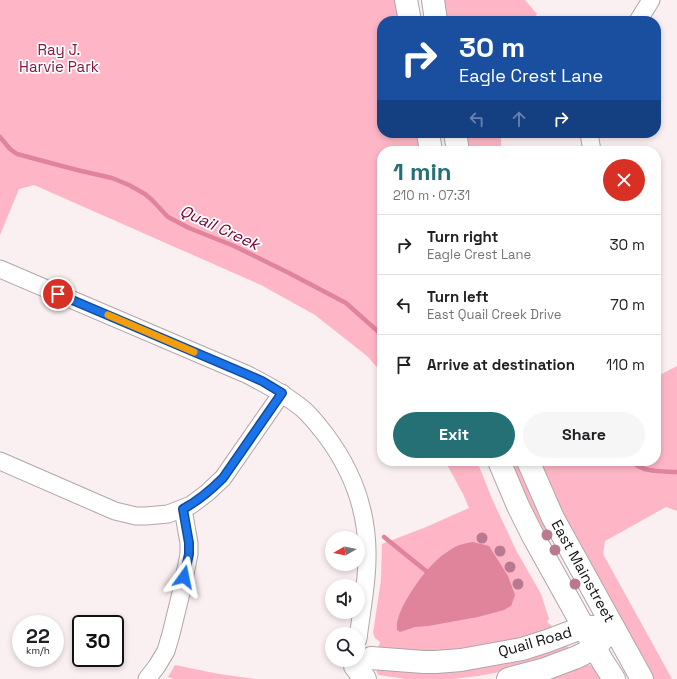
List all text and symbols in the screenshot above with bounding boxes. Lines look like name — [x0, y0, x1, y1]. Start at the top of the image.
text: 30 m — [459, 29, 525, 65]
icon: right — [393, 32, 445, 84]
park label: Ray J. Harvie Park — [19, 40, 99, 76]
text: Eagle Crest Lane — [459, 64, 603, 87]
icon: left — [466, 108, 488, 130]
icon: ahead — [508, 108, 530, 130]
icon: right — [550, 108, 572, 130]
text: 1 min — [393, 156, 452, 187]
button: close — [603, 159, 645, 201]
text: 210 m · 07:31 — [393, 187, 470, 204]
water label: Quail Creek — [177, 200, 265, 256]
text: Turn right — [427, 227, 498, 246]
icon: right — [393, 234, 415, 256]
text: 30 m — [610, 235, 645, 254]
text: Eagle Crest Lane — [427, 246, 531, 263]
pin — [41, 277, 75, 311]
icon: arrive — [47, 283, 69, 305]
text: Turn left — [427, 287, 489, 306]
icon: left — [393, 294, 415, 316]
text: 70 m — [610, 295, 645, 314]
text: East Quail Creek Drive — [427, 306, 562, 323]
icon: arrive — [393, 354, 415, 376]
text: Arrive at destination — [427, 355, 575, 374]
text: 110 m — [606, 355, 645, 374]
button: Exit — [393, 412, 515, 458]
button: Share — [523, 412, 645, 458]
street label: East Mainstreet — [547, 516, 620, 625]
north arrow — [325, 531, 365, 571]
map controls — [325, 531, 365, 667]
position arrow — [163, 556, 205, 598]
button: sound — [325, 579, 365, 619]
speed limit sign: 30 — [72, 615, 124, 667]
street label: Quail Road — [496, 622, 574, 661]
text: 22 — [26, 623, 50, 649]
button: search — [325, 627, 365, 667]
text: km/h — [26, 644, 50, 657]

